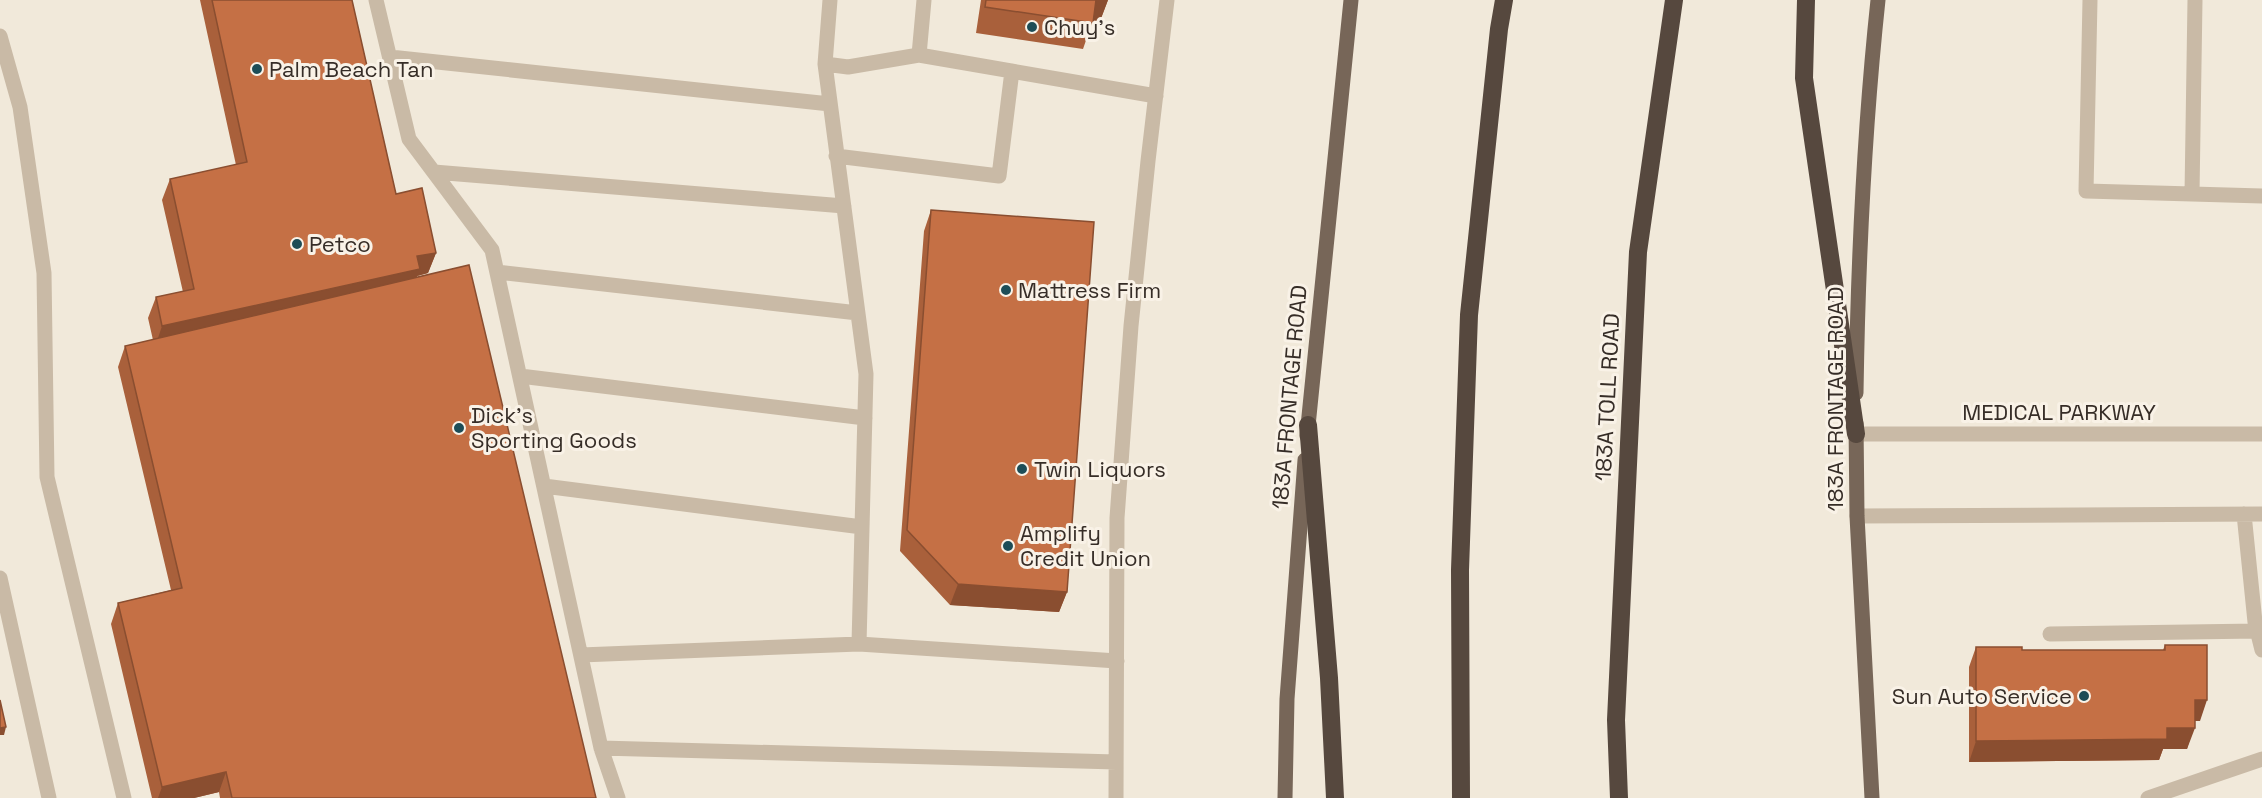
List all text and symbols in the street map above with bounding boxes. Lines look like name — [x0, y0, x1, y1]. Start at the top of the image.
place label: Chuy's — [1044, 13, 1115, 41]
marker: Chuy's — [1025, 20, 1039, 34]
place label: Palm Beach Tan — [269, 55, 433, 83]
marker: Palm Beach Tan — [250, 62, 264, 76]
place label: Petco — [309, 230, 371, 258]
marker: Petco — [290, 237, 304, 251]
place label: Mattress Firm — [1018, 276, 1161, 304]
marker: Mattress Firm — [999, 283, 1013, 297]
street label: 183A FRONTAGE ROAD — [1265, 284, 1313, 510]
street label: 183A FRONTAGE ROAD — [1821, 287, 1849, 511]
street label: 183A TOLL ROAD — [1589, 312, 1625, 482]
street label: MEDICAL PARKWAY — [1962, 398, 2156, 426]
place label: Dick's Sporting Goods — [471, 401, 637, 454]
marker: Dick's Sporting Goods — [452, 421, 466, 435]
place label: Twin Liquors — [1034, 455, 1166, 483]
marker: Twin Liquors — [1015, 462, 1029, 476]
place label: Amplify Credit Union — [1020, 519, 1151, 572]
marker: Amplify Credit Union — [1001, 539, 1015, 553]
place label: Sun Auto Service — [1892, 682, 2072, 710]
marker: Sun Auto Service — [2077, 689, 2091, 703]

